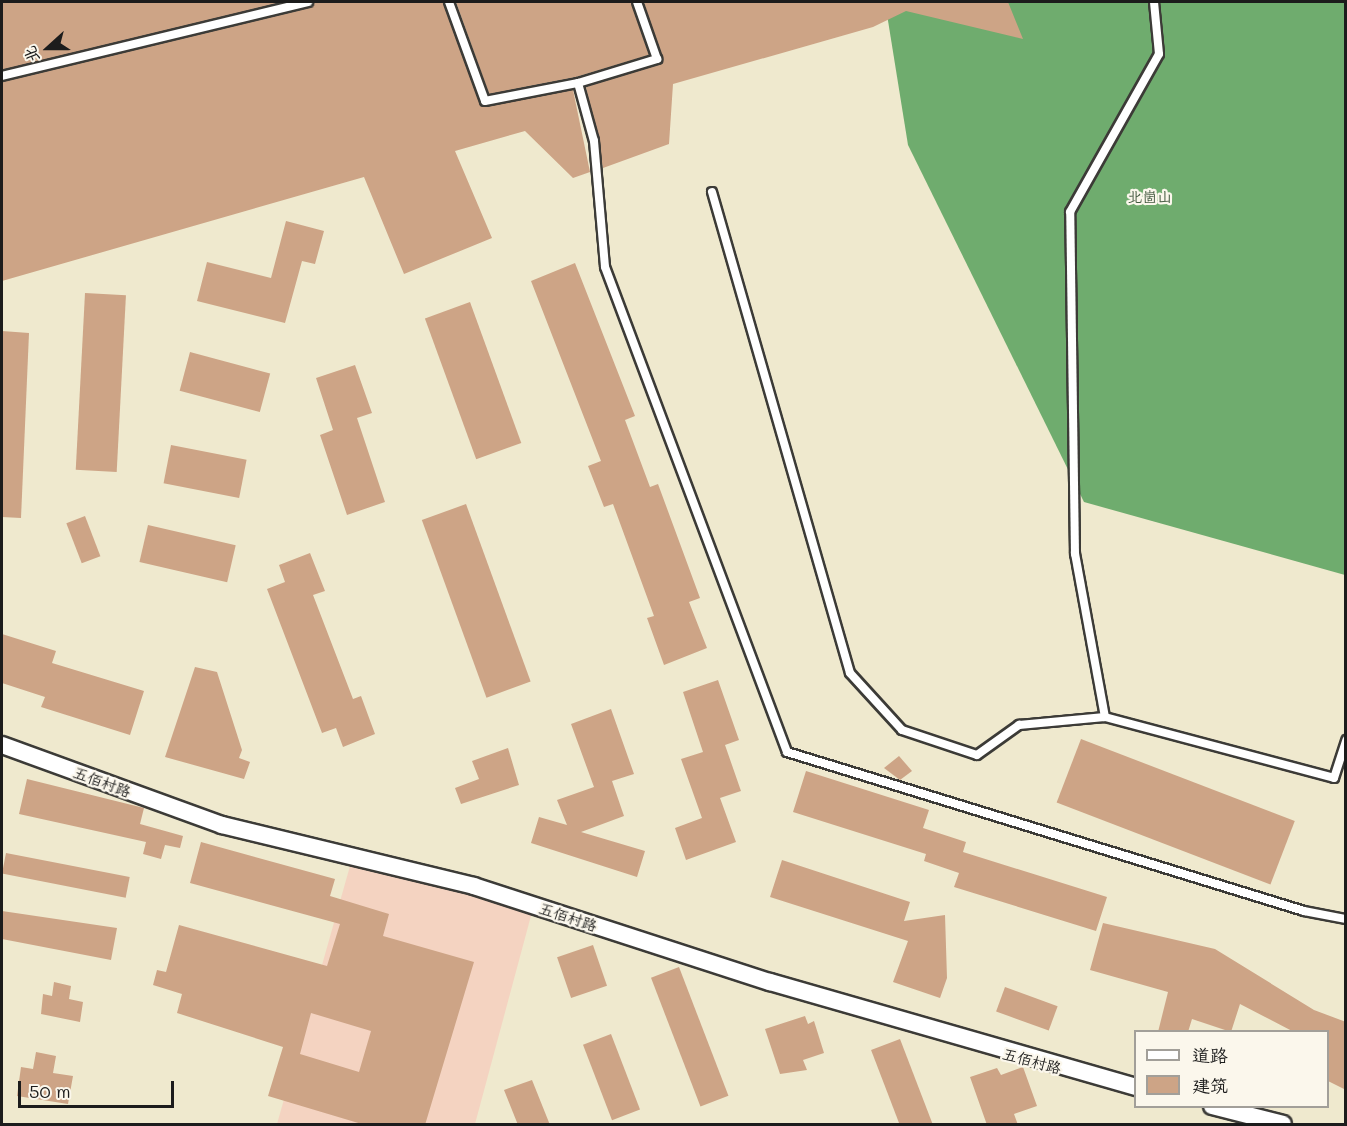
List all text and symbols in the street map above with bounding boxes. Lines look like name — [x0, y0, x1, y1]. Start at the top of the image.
north arrow — [18, 18, 78, 78]
text: 北 — [18, 43, 43, 66]
park label: 北崮山 — [1128, 188, 1172, 206]
street label: 五佰村路 — [71, 763, 133, 801]
street label: 五佰村路 — [537, 899, 599, 935]
legend — [1134, 1030, 1329, 1108]
text: 道路 — [1192, 1043, 1228, 1067]
street label: 五佰村路 — [1001, 1045, 1063, 1077]
scale bar — [21, 1069, 177, 1107]
text: 建筑 — [1192, 1073, 1228, 1097]
text: 50 m — [29, 1079, 71, 1103]

